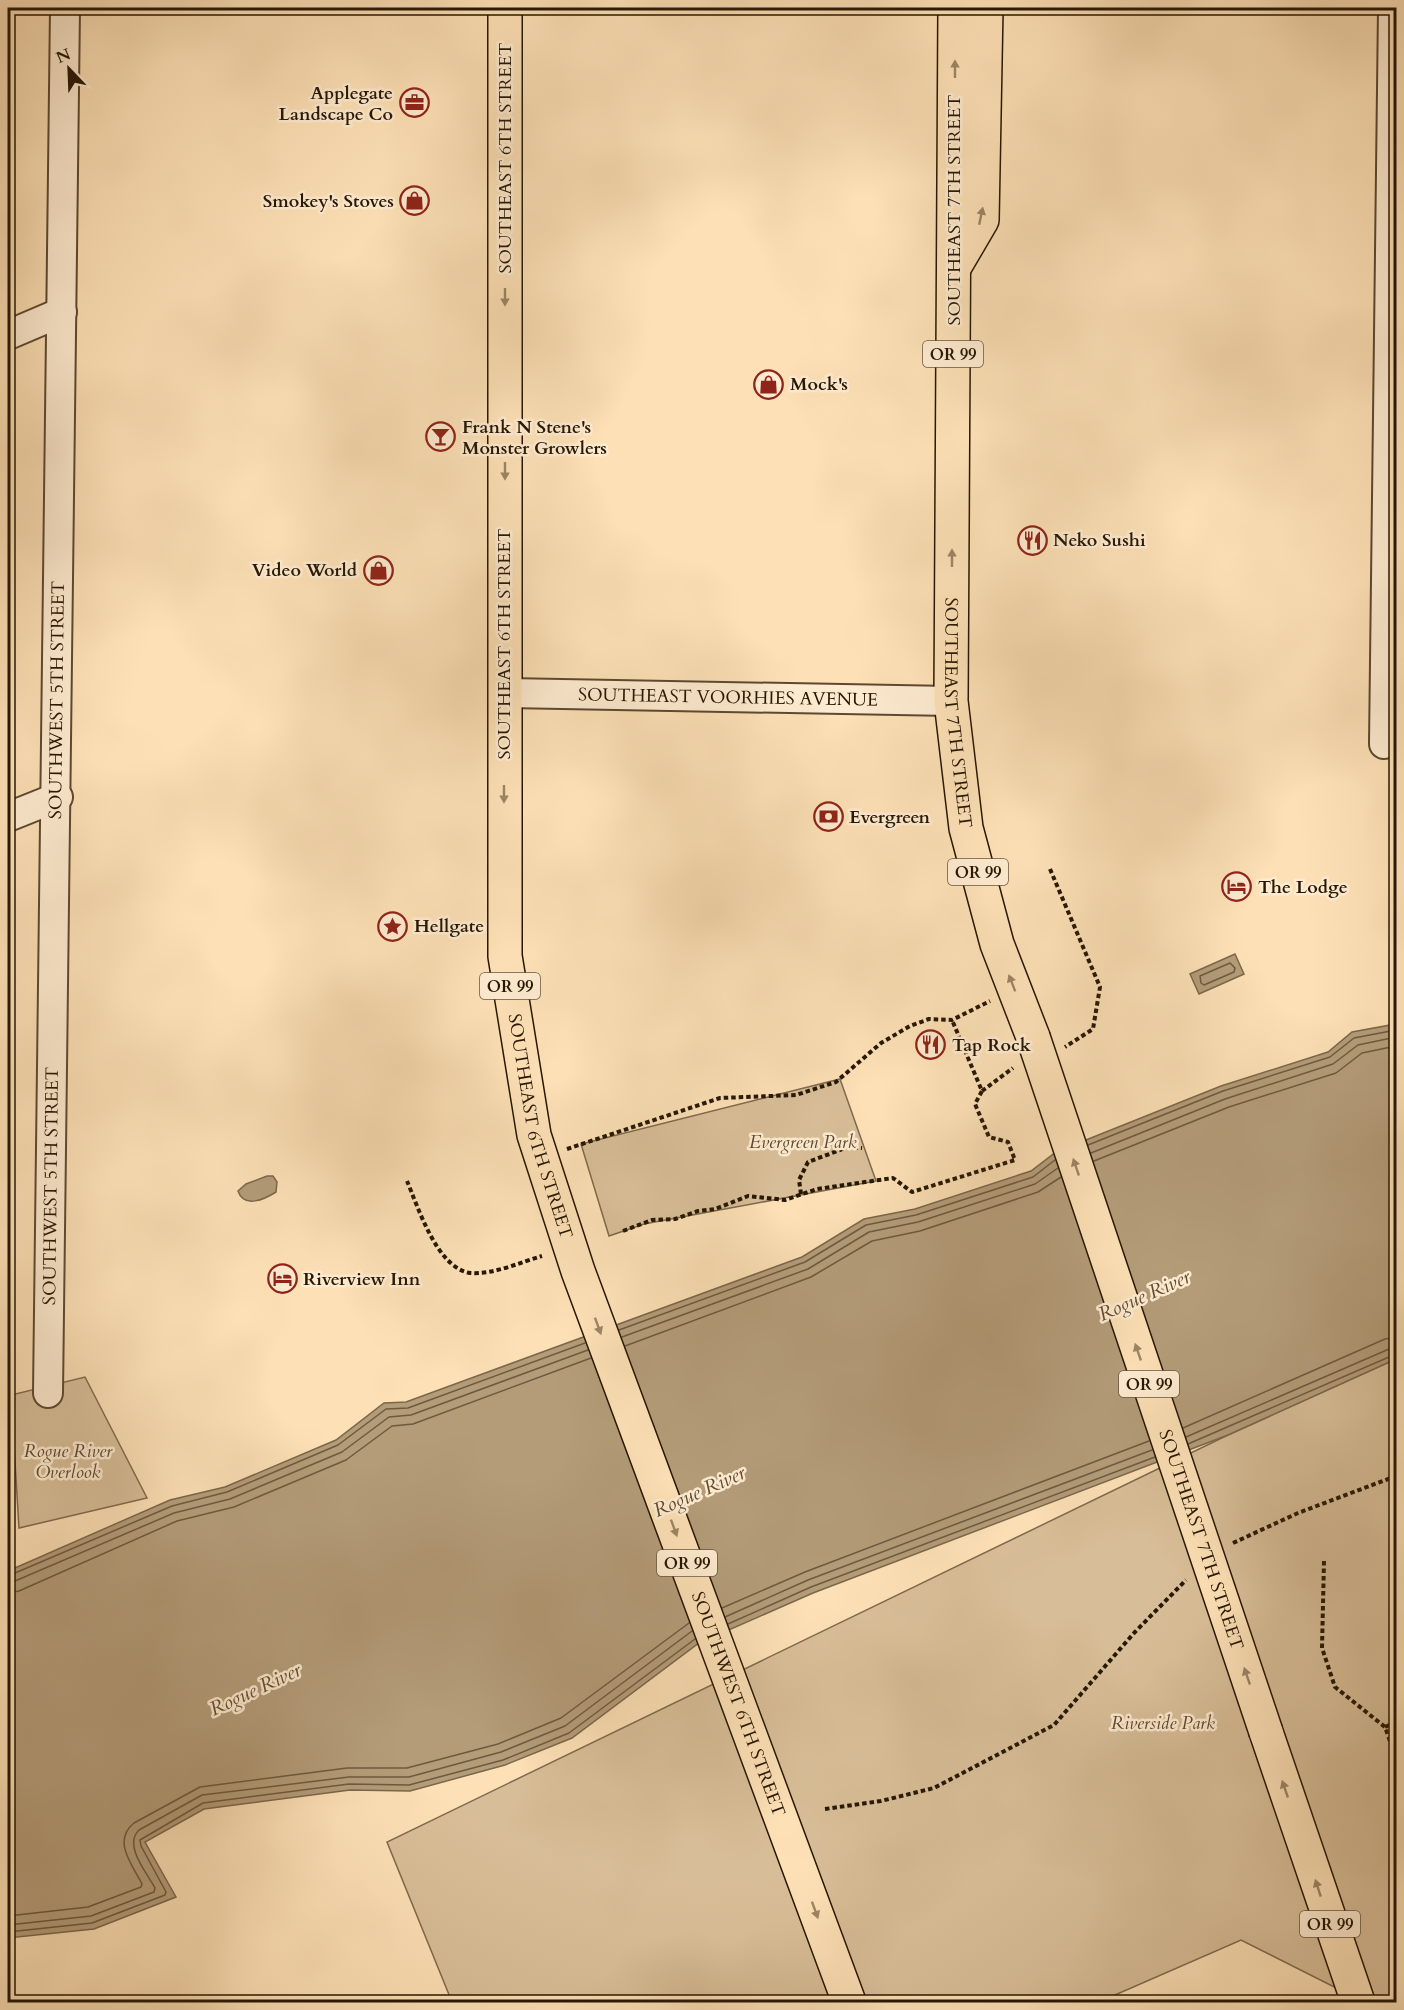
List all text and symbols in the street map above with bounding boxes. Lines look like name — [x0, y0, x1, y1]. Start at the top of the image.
north arrow — [39, 39, 99, 99]
text: N — [53, 43, 74, 69]
street label: SOUTHEAST 6TH STREET — [493, 43, 518, 273]
one-way arrow — [950, 60, 960, 79]
place label: Applegate Landscape Co — [279, 81, 393, 127]
office icon: Applegate Landscape Co — [398, 87, 430, 119]
street label: SOUTHEAST 7TH STREET — [942, 95, 967, 325]
shop icon: Smokey's Stoves — [399, 185, 431, 217]
place label: Smokey's Stoves — [263, 189, 394, 214]
one-way arrow — [976, 207, 986, 225]
one-way arrow — [500, 287, 510, 306]
road number: OR 99 — [923, 341, 983, 367]
shop icon: Mock's — [753, 368, 785, 400]
place label: Mock's — [790, 372, 848, 397]
place label: Frank N Stene's Monster Growlers — [462, 415, 607, 461]
bar icon: Frank N Stene's Monster Growlers — [425, 421, 457, 453]
one-way arrow — [500, 461, 509, 480]
restaurant icon: Neko Sushi — [1016, 524, 1048, 556]
place label: Neko Sushi — [1053, 528, 1146, 553]
street label: SOUTHEAST 6TH STREET — [492, 529, 517, 759]
one-way arrow — [947, 549, 957, 568]
shop icon: Video World — [362, 554, 394, 586]
place label: Video World — [252, 558, 358, 583]
street label: SOUTHWEST 5TH STREET — [43, 581, 71, 819]
street label: SOUTHEAST 7TH STREET — [938, 597, 978, 829]
street label: SOUTHEAST VOORHIES AVENUE — [578, 682, 878, 713]
one-way arrow — [499, 784, 509, 803]
bank icon: Evergreen — [812, 801, 844, 833]
place label: Evergreen — [849, 805, 931, 830]
road number: OR 99 — [948, 859, 1008, 885]
hotel icon: The Lodge — [1221, 871, 1253, 903]
place label: The Lodge — [1258, 875, 1348, 900]
place icon: Hellgate — [377, 910, 409, 942]
place label: Hellgate — [414, 914, 484, 939]
road number: OR 99 — [480, 973, 540, 999]
one-way arrow — [1007, 973, 1017, 991]
street label: SOUTHEAST 6TH STREET — [502, 1012, 579, 1242]
restaurant icon: Tap Rock — [915, 1029, 947, 1061]
place label: Tap Rock — [952, 1033, 1032, 1058]
street label: SOUTHWEST 5TH STREET — [37, 1067, 65, 1305]
park label: Evergreen Park — [749, 1130, 857, 1155]
one-way arrow — [1071, 1158, 1081, 1176]
hotel icon: Riverview Inn — [266, 1263, 298, 1295]
water label: Rogue River — [1094, 1263, 1196, 1328]
place label: Riverview Inn — [303, 1267, 421, 1292]
one-way arrow — [594, 1317, 604, 1335]
one-way arrow — [1133, 1343, 1143, 1361]
road number: OR 99 — [1119, 1371, 1179, 1397]
street label: SOUTHEAST 7TH STREET — [1152, 1426, 1250, 1653]
park label: Rogue River Overlook — [24, 1439, 113, 1485]
water label: Rogue River — [649, 1459, 751, 1524]
one-way arrow — [669, 1520, 679, 1538]
road number: OR 99 — [657, 1550, 717, 1576]
street label: SOUTHWEST 6TH STREET — [685, 1588, 791, 1820]
water label: Rogue River — [205, 1656, 307, 1722]
one-way arrow — [1242, 1667, 1251, 1685]
park label: Riverside Park — [1111, 1711, 1215, 1736]
one-way arrow — [1280, 1780, 1289, 1798]
one-way arrow — [1313, 1879, 1322, 1897]
one-way arrow — [811, 1901, 821, 1919]
road number: OR 99 — [1300, 1911, 1360, 1937]

